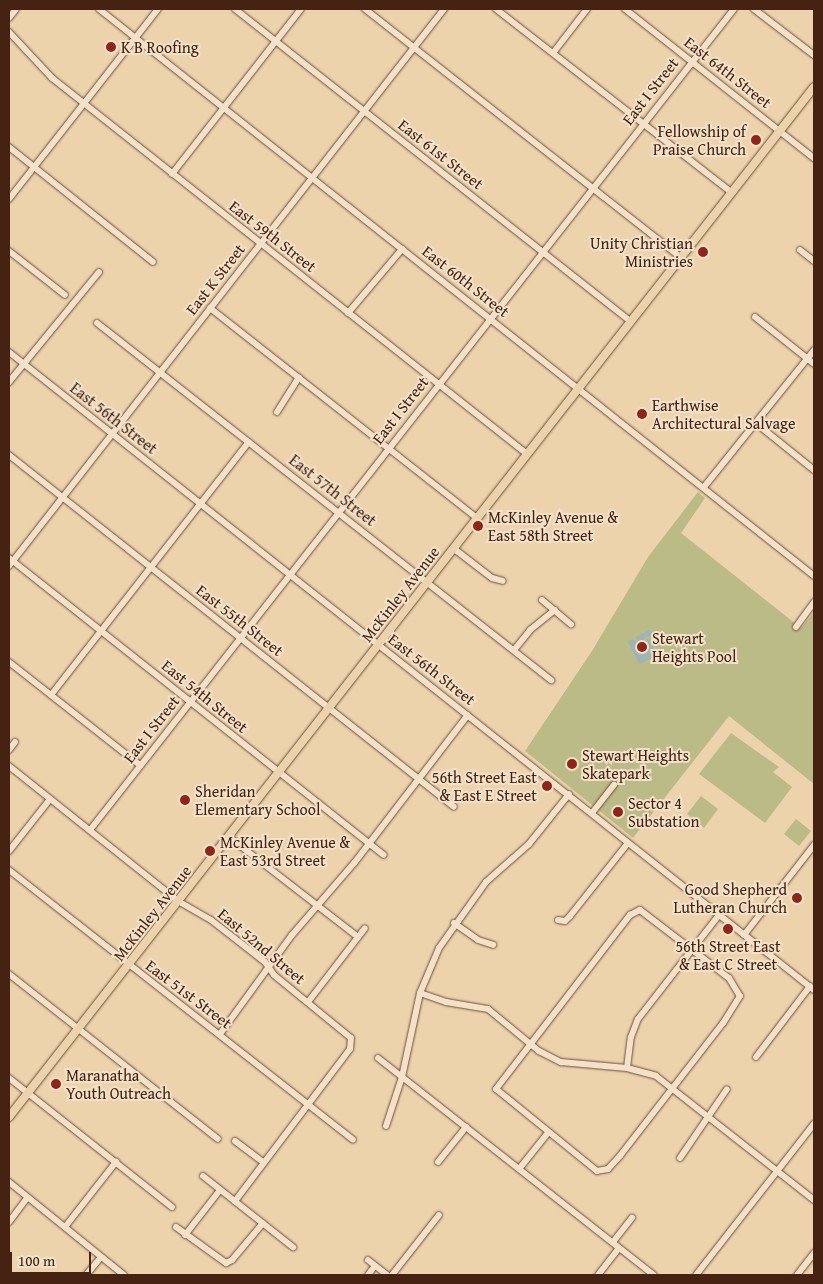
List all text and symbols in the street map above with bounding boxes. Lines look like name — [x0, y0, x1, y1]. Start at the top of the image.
street label: East 64th Street — [681, 32, 775, 112]
place label: K B Roofing — [121, 37, 199, 57]
marker: K B Roofing — [105, 41, 117, 53]
street label: East I Street — [618, 54, 682, 128]
street label: East 61st Street — [395, 115, 487, 193]
place label: Fellowship of Praise Church — [653, 121, 746, 159]
marker: Fellowship of Praise Church — [750, 134, 762, 146]
street label: East 59th Street — [226, 196, 320, 276]
place label: Unity Christian Ministries — [590, 233, 693, 271]
street label: East K Street — [181, 240, 249, 318]
street label: East 60th Street — [419, 241, 513, 321]
marker: Unity Christian Ministries — [697, 246, 709, 258]
street label: East I Street — [368, 373, 432, 447]
street label: East 56th Street — [67, 378, 161, 458]
place label: Earthwise Architectural Salvage — [652, 395, 796, 433]
marker: Earthwise Architectural Salvage — [636, 408, 648, 420]
street label: East 57th Street — [286, 450, 380, 530]
place label: McKinley Avenue & East 58th Street — [488, 507, 618, 545]
marker: McKinley Avenue & East 58th Street — [472, 520, 484, 532]
street label: McKinley Avenue — [357, 542, 443, 646]
street label: East 55th Street — [193, 580, 287, 660]
place label: Stewart Heights Pool — [652, 628, 737, 666]
street label: East 56th Street — [385, 629, 479, 709]
marker: Stewart Heights Pool — [636, 641, 648, 653]
street label: East 54th Street — [158, 655, 252, 737]
street label: East I Street — [119, 692, 183, 766]
place label: Stewart Heights Skatepark — [582, 745, 689, 783]
marker: Stewart Heights Skatepark — [566, 758, 578, 770]
place label: 56th Street East & East E Street — [432, 767, 537, 805]
marker: 56th Street East & East E Street — [541, 780, 553, 792]
place label: Sheridan Elementary School — [195, 781, 320, 819]
place label: Sector 4 Substation — [628, 793, 700, 831]
marker: Sheridan Elementary School — [179, 794, 191, 806]
marker: Sector 4 Substation — [612, 806, 624, 818]
place label: McKinley Avenue & East 53rd Street — [220, 832, 350, 870]
marker: McKinley Avenue & East 53rd Street — [204, 845, 216, 857]
street label: McKinley Avenue — [109, 861, 195, 965]
place label: Good Shepherd Lutheran Church — [673, 879, 787, 917]
marker: Good Shepherd Lutheran Church — [791, 892, 803, 904]
street label: East 52nd Street — [214, 904, 310, 988]
marker: 56th Street East & East C Street — [722, 923, 734, 935]
place label: 56th Street East & East C Street — [675, 936, 781, 974]
street label: East 51st Street — [142, 955, 236, 1033]
place label: Maranatha Youth Outreach — [66, 1065, 171, 1103]
marker: Maranatha Youth Outreach — [50, 1078, 62, 1090]
scale bar — [12, 1242, 94, 1274]
text: 100 m — [18, 1250, 55, 1271]

